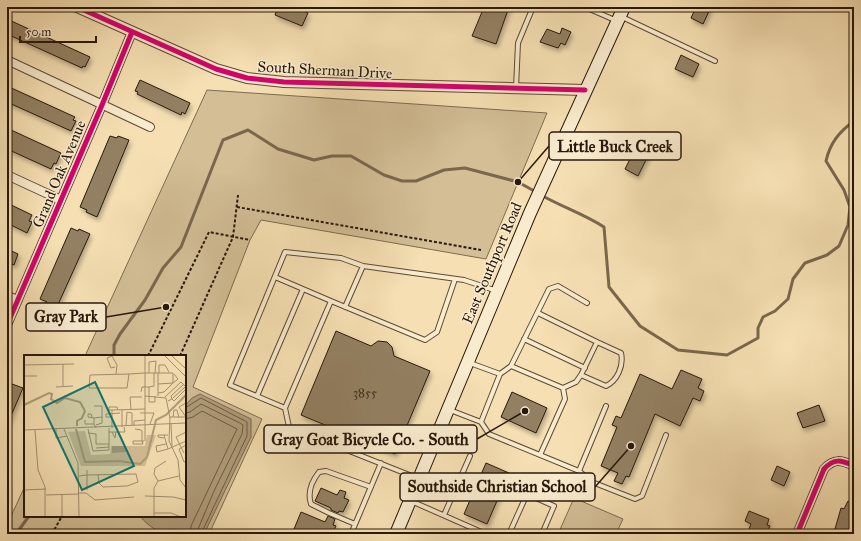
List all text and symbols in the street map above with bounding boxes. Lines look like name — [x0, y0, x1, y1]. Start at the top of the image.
scale bar — [20, 18, 96, 44]
text: 50 m — [26, 25, 51, 39]
street label: South Sherman Drive — [257, 57, 393, 83]
street label: Grand Oak Avenue — [28, 118, 90, 230]
callout: Little Buck Creek — [549, 132, 681, 160]
text: Little Buck Creek — [557, 137, 674, 156]
street label: East Southport Road — [458, 199, 526, 326]
callout: Gray Park — [26, 303, 106, 331]
text: Gray Park — [34, 307, 99, 327]
inset map — [24, 355, 186, 517]
house number: 3855 — [353, 385, 377, 401]
callout: Gray Goat Bicycle Co. - South — [264, 425, 477, 453]
text: Gray Goat Bicycle Co. - South — [271, 430, 469, 450]
callout: Southside Christian School — [400, 473, 595, 501]
text: Southside Christian School — [407, 477, 587, 496]

